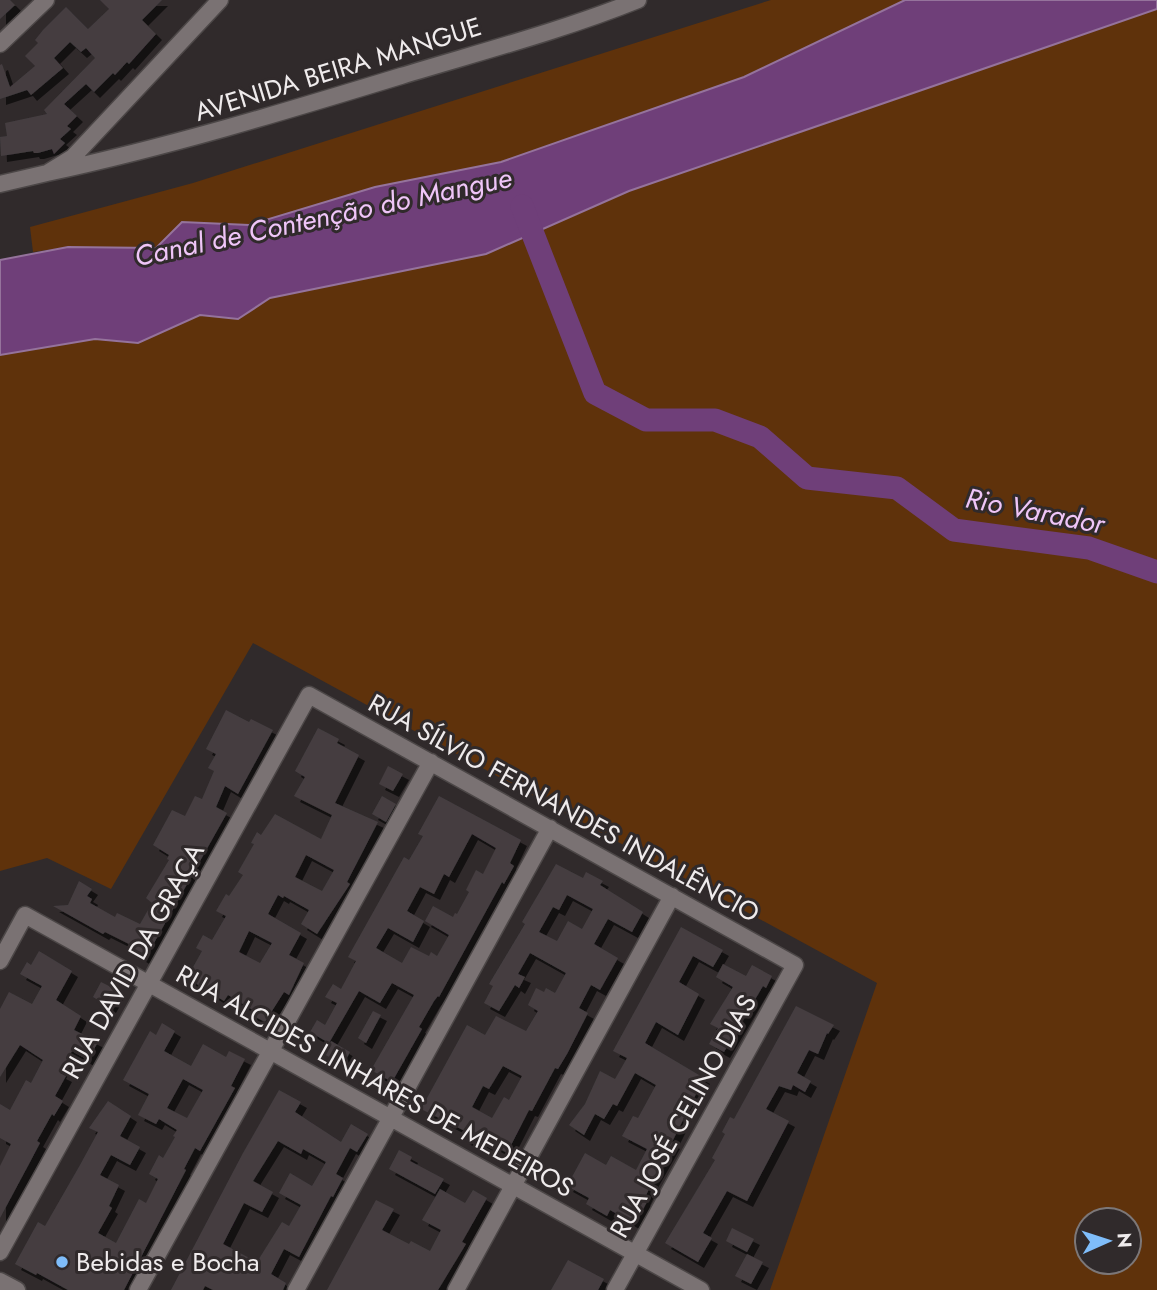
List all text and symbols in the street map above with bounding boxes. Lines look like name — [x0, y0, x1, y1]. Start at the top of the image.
street label: AVENIDA BEIRA MANGUE — [190, 7, 486, 131]
water label: Canal de Contenção do Mangue — [130, 157, 516, 277]
water label: Rio Varador — [962, 477, 1110, 545]
street label: RUA SÍLVIO FERNANDES INDALÊNCIO — [361, 684, 767, 932]
street label: RUA DAVID DA GRAÇA — [52, 836, 214, 1086]
street label: RUA ALCIDES LINHARES DE MEDEIROS — [169, 955, 581, 1207]
street label: RUA JOSÉ CELINO DIAS — [600, 987, 766, 1245]
north arrow — [1073, 1206, 1143, 1276]
text: N — [1111, 1232, 1138, 1248]
place label: Bebidas e Bocha — [76, 1243, 260, 1281]
marker: Bebidas e Bocha — [54, 1254, 70, 1270]

